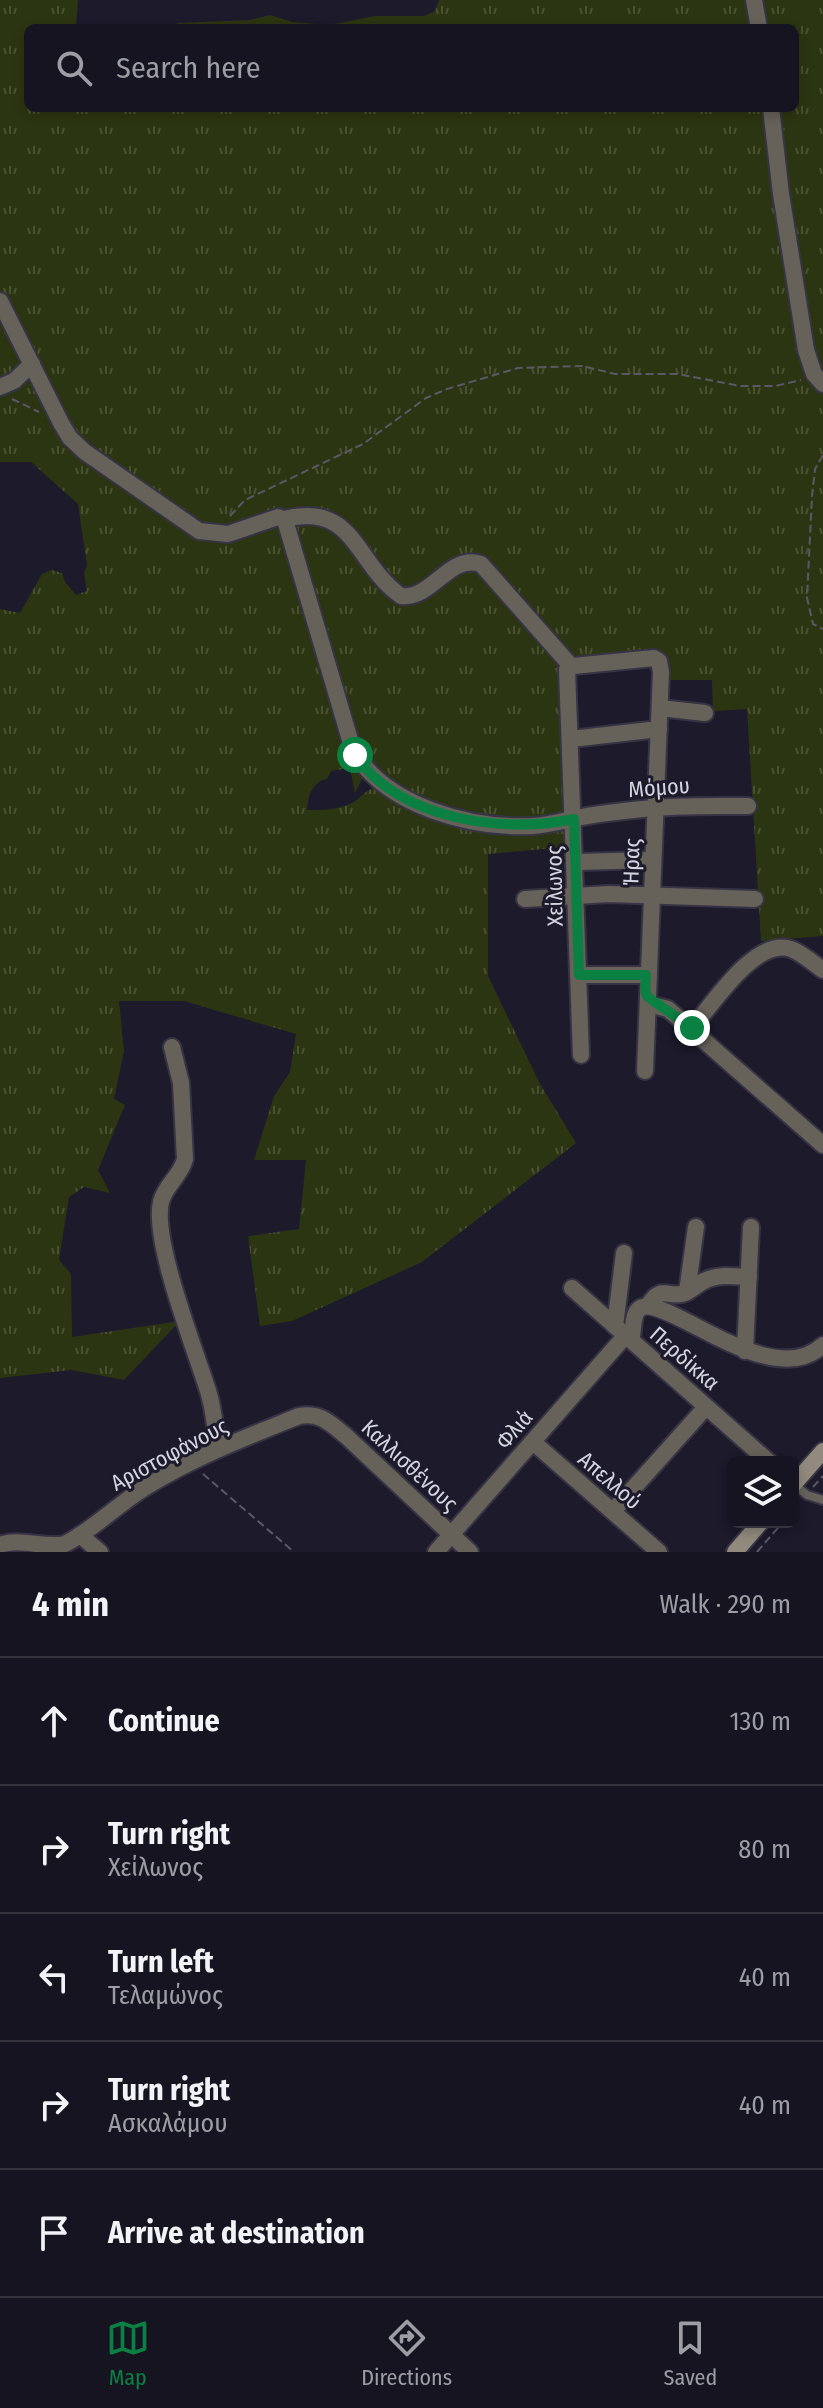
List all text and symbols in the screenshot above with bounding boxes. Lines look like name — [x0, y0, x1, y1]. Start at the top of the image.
search box — [24, 24, 799, 112]
icon: search — [52, 46, 96, 90]
text: Search here — [116, 50, 261, 86]
route start — [337, 737, 373, 773]
street label: Μόμου — [627, 772, 691, 803]
street label: Ήρας — [617, 838, 646, 886]
street label: Χείλωνος — [540, 845, 569, 927]
route end — [674, 1010, 710, 1046]
street label: Περδίκκα — [644, 1321, 725, 1396]
street label: Φλιά — [490, 1404, 539, 1454]
street label: Αριστοφάνους — [106, 1412, 232, 1497]
street label: Καλλισθένους — [356, 1414, 463, 1517]
street label: Απελλού — [573, 1446, 647, 1515]
map controls — [727, 1456, 799, 1528]
button: layers — [727, 1456, 799, 1528]
text: 4 min — [32, 1584, 109, 1625]
text: Walk · 290 m — [660, 1589, 791, 1620]
icon: ahead — [32, 1699, 76, 1743]
text: Continue — [108, 1703, 220, 1739]
text: 130 m — [729, 1706, 791, 1737]
text: Turn right — [108, 1816, 230, 1852]
icon: right — [32, 1827, 76, 1871]
text: 80 m — [738, 1834, 791, 1865]
text: Χείλωνος — [108, 1852, 203, 1883]
text: Turn left — [108, 1944, 214, 1980]
icon: left — [32, 1955, 76, 1999]
text: 40 m — [739, 1962, 791, 1993]
text: Τελαμώνος — [108, 1980, 223, 2011]
text: Turn right — [108, 2072, 230, 2108]
icon: right — [32, 2083, 76, 2127]
text: 40 m — [739, 2090, 791, 2121]
text: Ασκαλάμου — [108, 2108, 228, 2139]
icon: arrive — [32, 2211, 76, 2255]
text: Arrive at destination — [108, 2215, 365, 2251]
tab: Map — [106, 2316, 150, 2391]
tab: Directions — [361, 2316, 452, 2391]
tab: Saved — [664, 2316, 717, 2391]

